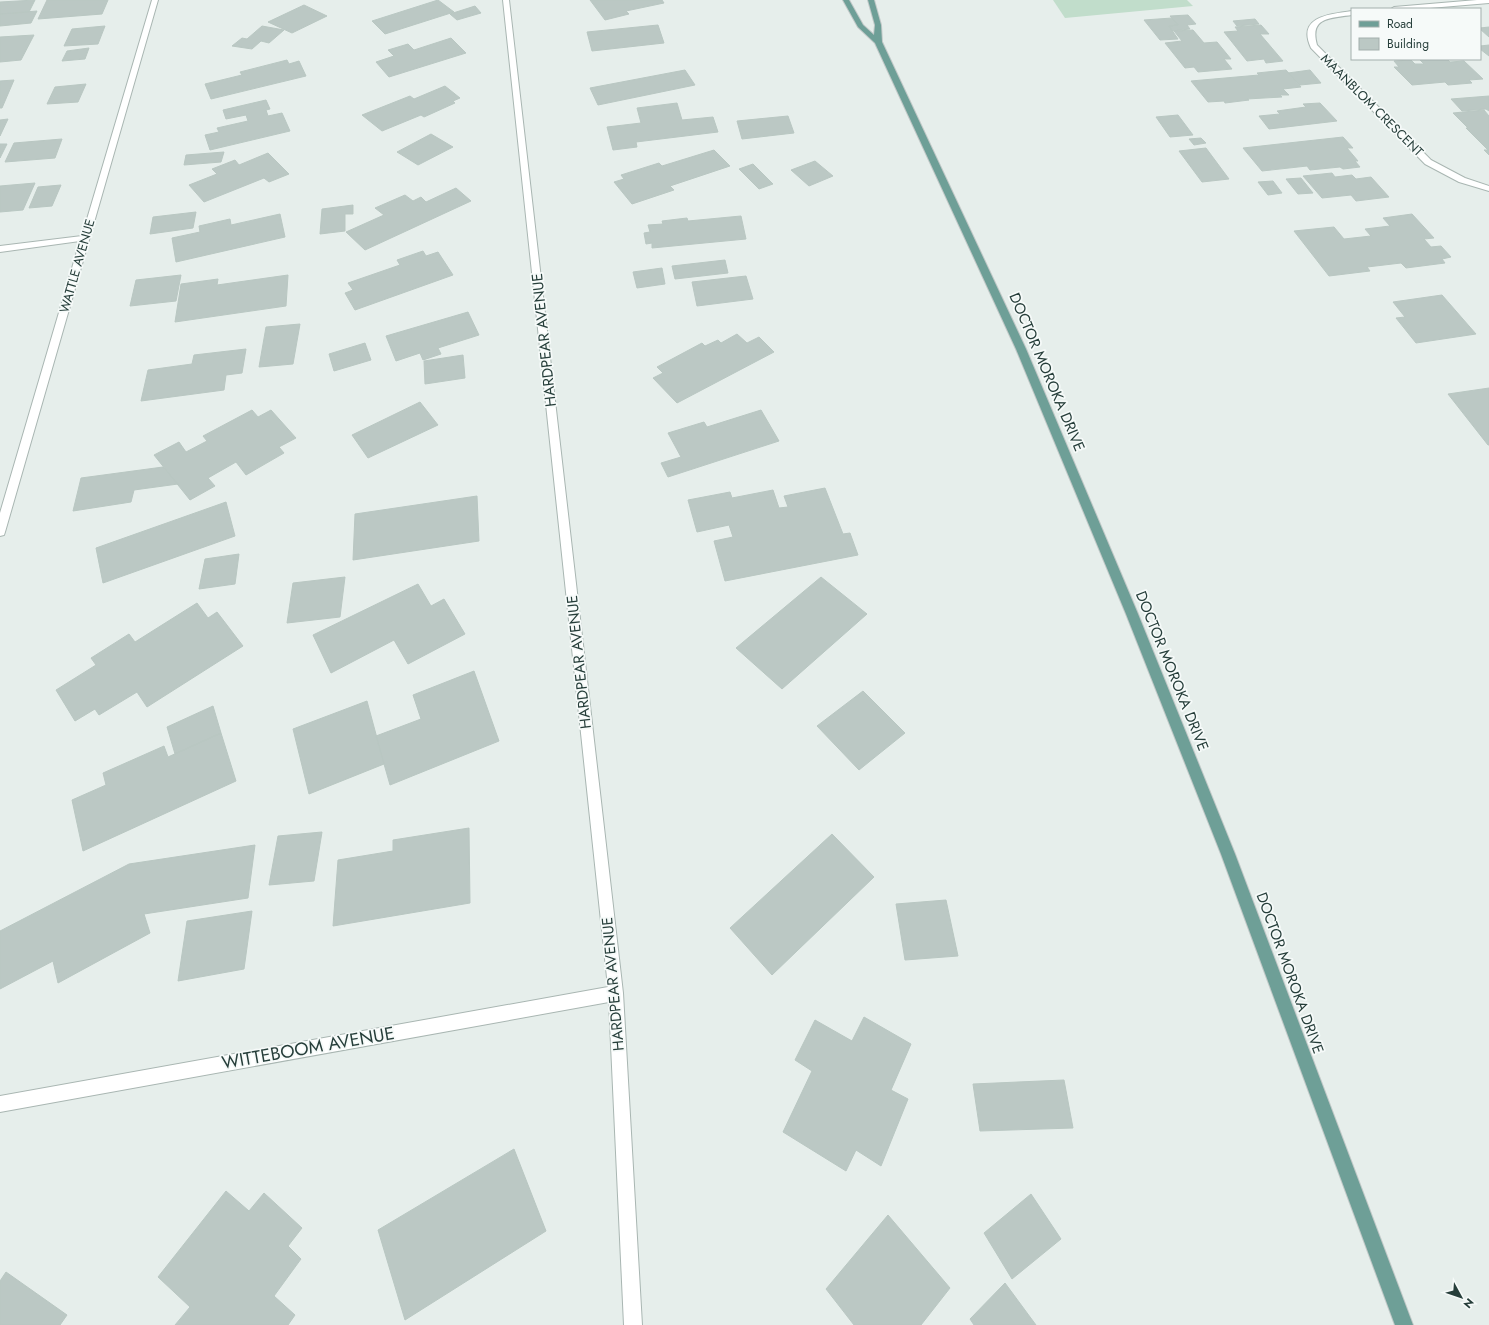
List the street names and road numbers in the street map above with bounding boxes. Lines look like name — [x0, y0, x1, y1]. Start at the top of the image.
street label: MAANBLOM CRESCENT — [1316, 49, 1428, 161]
street label: WATTLE AVENUE — [54, 217, 100, 315]
street label: HARDPEAR AVENUE — [526, 272, 562, 408]
street label: DOCTOR MOROKA DRIVE — [1004, 289, 1090, 455]
street label: DOCTOR MOROKA DRIVE — [1130, 588, 1214, 754]
street label: HARDPEAR AVENUE — [561, 594, 597, 730]
street label: DOCTOR MOROKA DRIVE — [1251, 889, 1329, 1057]
street label: HARDPEAR AVENUE — [596, 916, 630, 1052]
street label: WITTEBOOM AVENUE — [220, 1020, 396, 1076]

